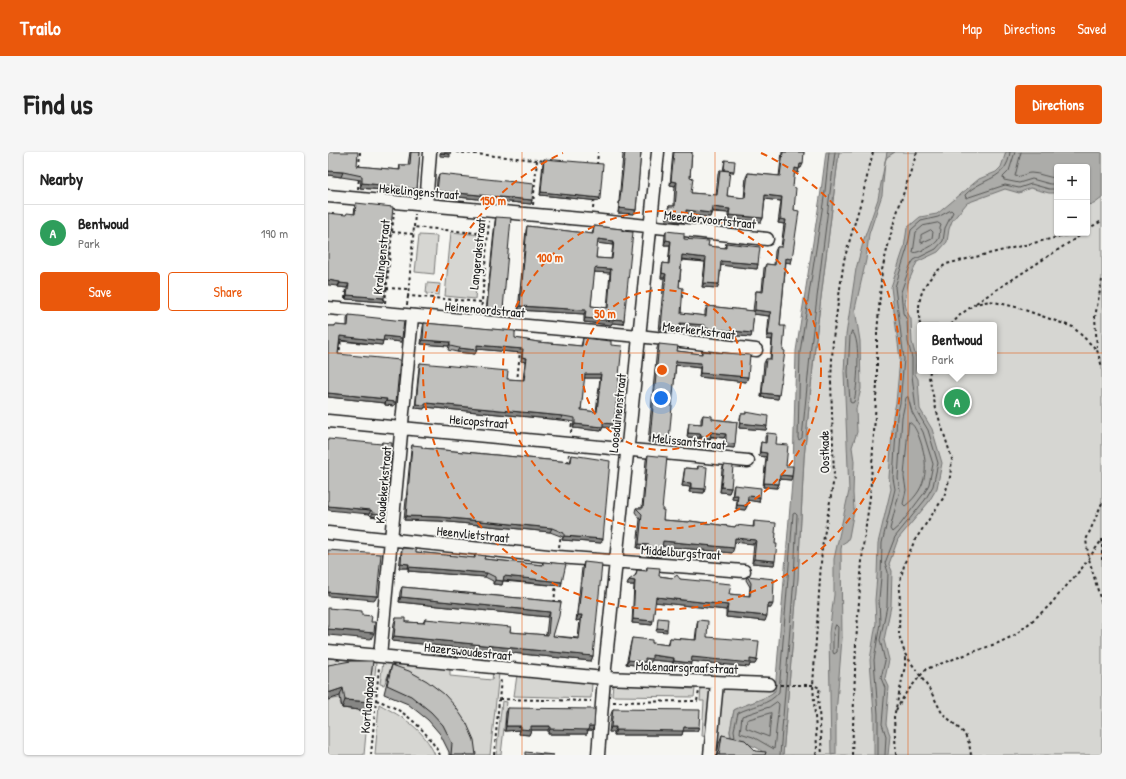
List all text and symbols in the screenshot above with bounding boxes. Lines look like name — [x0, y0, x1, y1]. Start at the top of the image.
text: Trailo — [20, 15, 61, 41]
text: Map — [962, 19, 982, 38]
text: Directions — [1004, 19, 1055, 38]
text: Saved — [1077, 19, 1106, 38]
text: Find us — [24, 85, 93, 123]
button: Directions — [1015, 85, 1102, 124]
map controls — [1054, 164, 1090, 236]
button: + — [1054, 164, 1090, 200]
text: Nearby — [40, 167, 83, 190]
street label: Hekelingenstraat — [378, 179, 460, 203]
text: 150 m — [480, 192, 506, 209]
button: − — [1054, 200, 1090, 236]
street label: Meerdervoortstraat — [663, 205, 758, 233]
text: Bentwoud — [78, 213, 128, 234]
street label: Langerakstraat — [464, 217, 490, 290]
street label: Kralingenstraat — [368, 218, 394, 295]
text: A — [50, 224, 56, 242]
text: 190 m — [261, 224, 288, 242]
text: Park — [78, 234, 100, 252]
text: 100 m — [537, 249, 563, 266]
button: Save — [40, 272, 160, 311]
button: Share — [168, 272, 288, 311]
street label: Heinenoordstraat — [444, 297, 527, 322]
text: 50 m — [594, 305, 616, 322]
street label: Meerkerkstraat — [662, 317, 737, 343]
popup — [917, 322, 997, 374]
text: Bentwoud — [932, 329, 982, 350]
text: Park — [932, 350, 954, 368]
centre of rings — [655, 363, 669, 377]
street label: Loosduinenstraat — [604, 372, 630, 454]
pin: A — [944, 387, 970, 417]
your location — [651, 388, 671, 408]
street label: Heicopstraat — [449, 409, 510, 433]
street label: Melissantstraat — [651, 428, 727, 454]
street label: Oostkade — [815, 431, 833, 473]
street label: Koudekerkstraat — [371, 445, 395, 524]
street label: Heenvlietstraat — [436, 521, 511, 547]
street label: Middelburgstraat — [641, 540, 722, 564]
street label: Hazerswoudestraat — [423, 637, 513, 665]
street label: Molenaarsgraafstraat — [635, 656, 739, 678]
street label: Kortlandpad — [356, 676, 378, 734]

